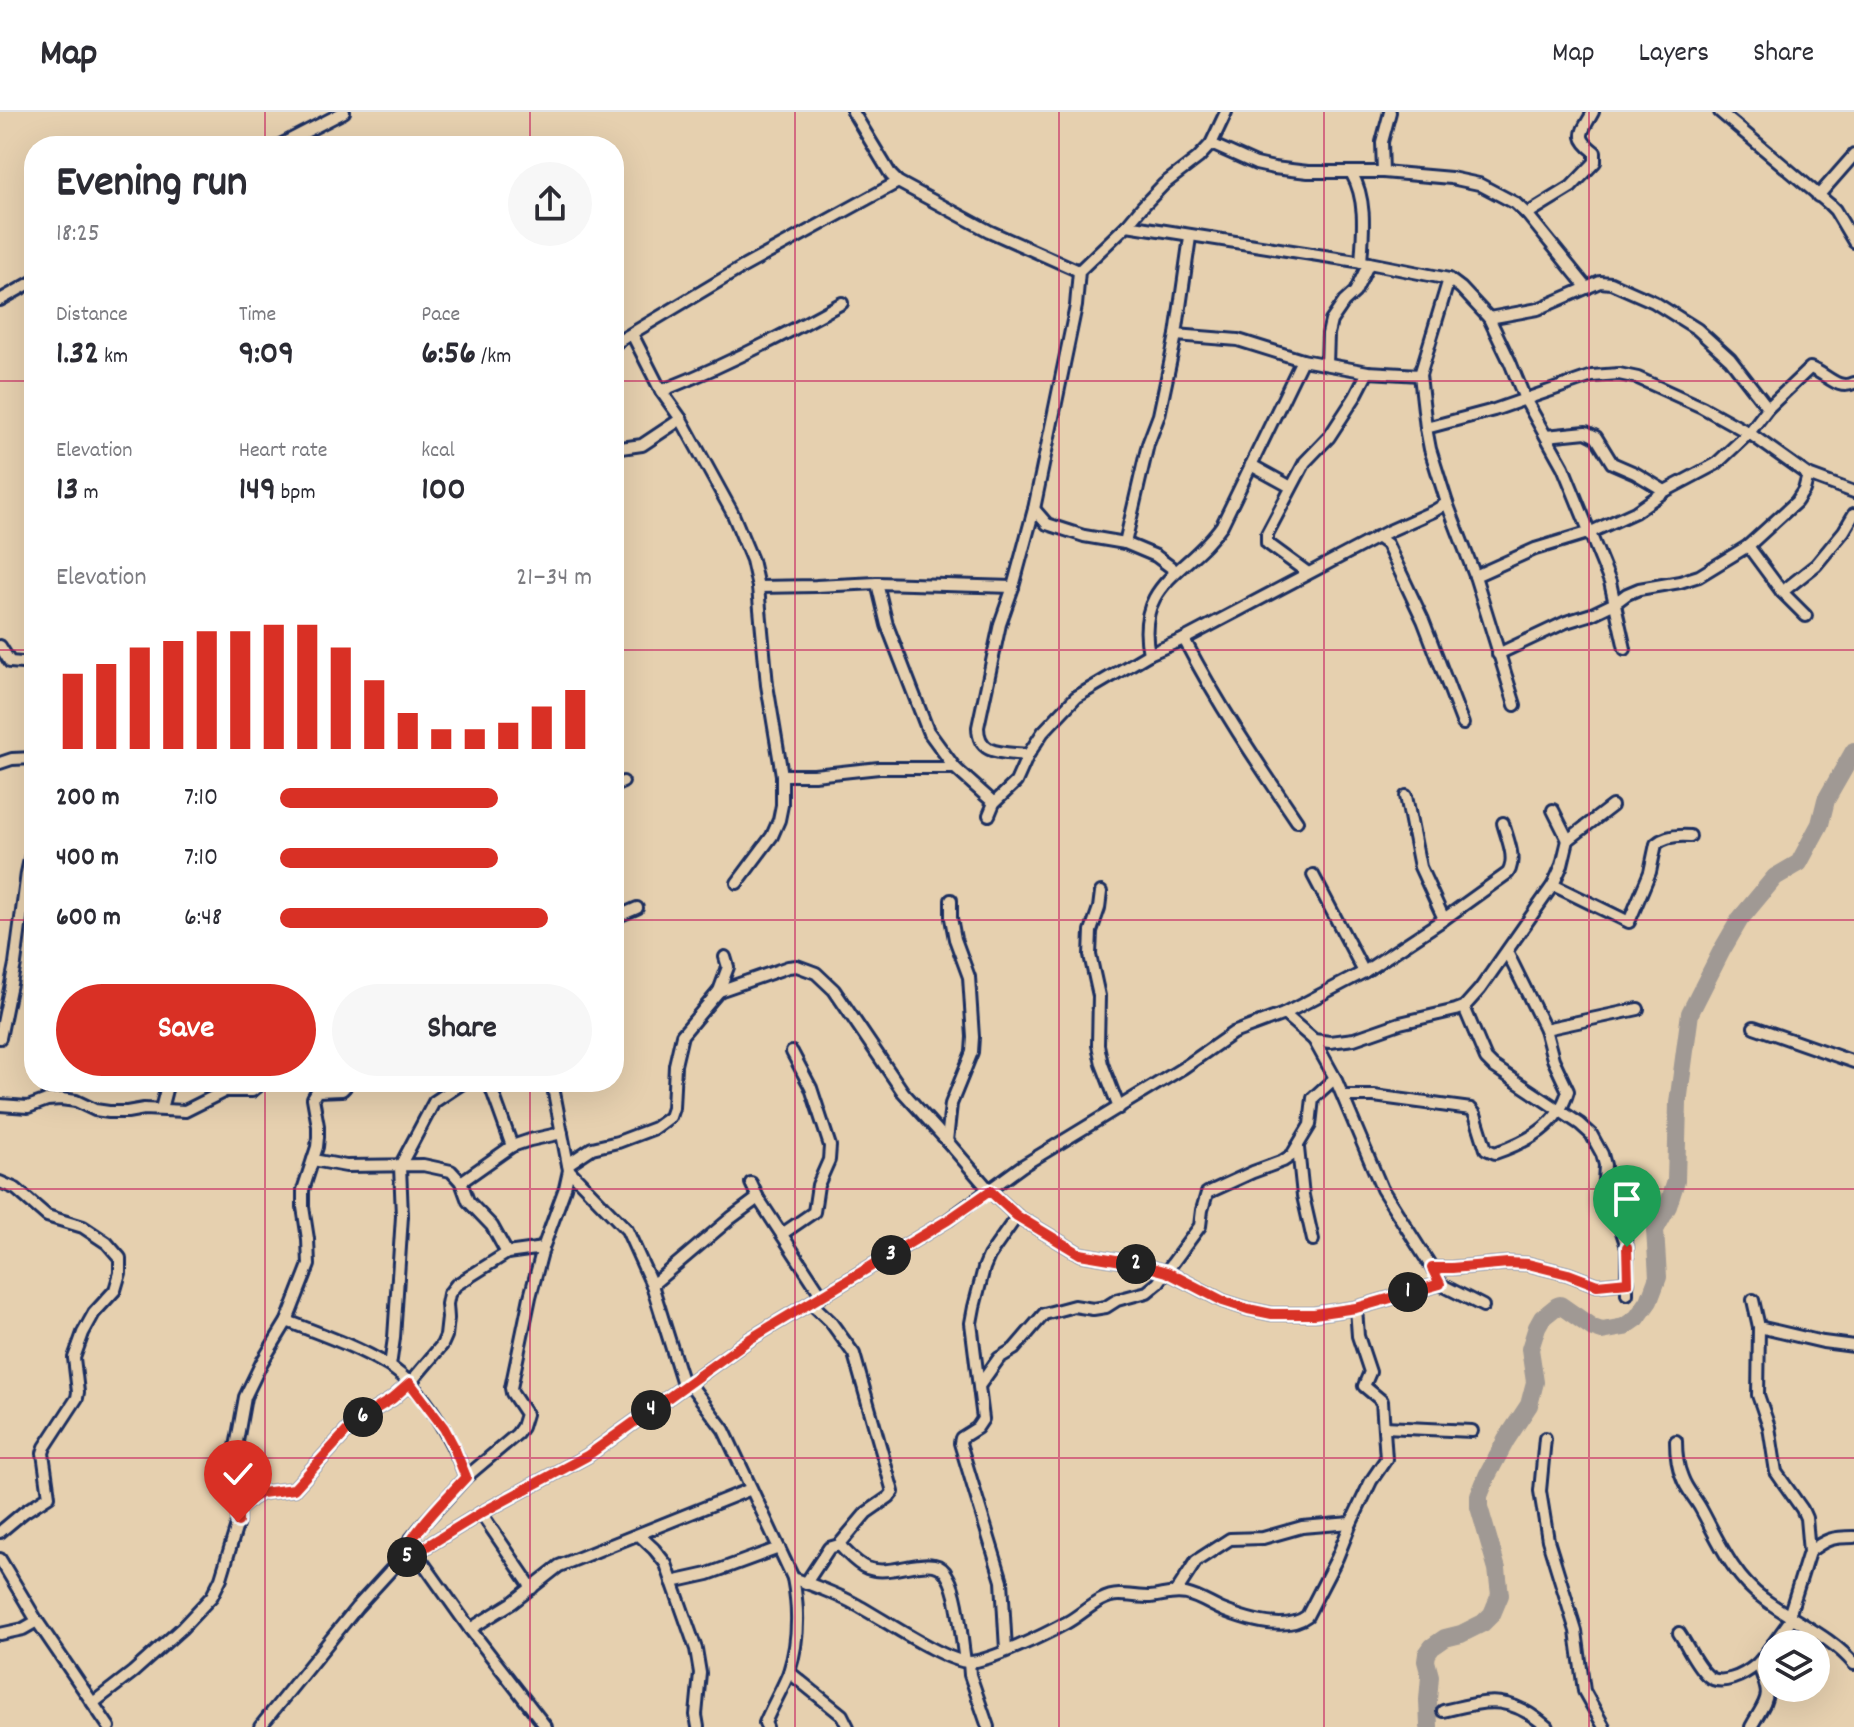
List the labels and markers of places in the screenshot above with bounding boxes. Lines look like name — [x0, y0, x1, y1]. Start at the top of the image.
pin — [1593, 1165, 1661, 1247]
pin: 3 — [871, 1235, 911, 1275]
pin: 2 — [1116, 1244, 1156, 1284]
pin: 1 — [1388, 1272, 1428, 1312]
pin: 4 — [631, 1390, 671, 1430]
pin: 6 — [343, 1397, 383, 1437]
pin — [204, 1440, 272, 1522]
pin: 5 — [387, 1537, 427, 1577]

